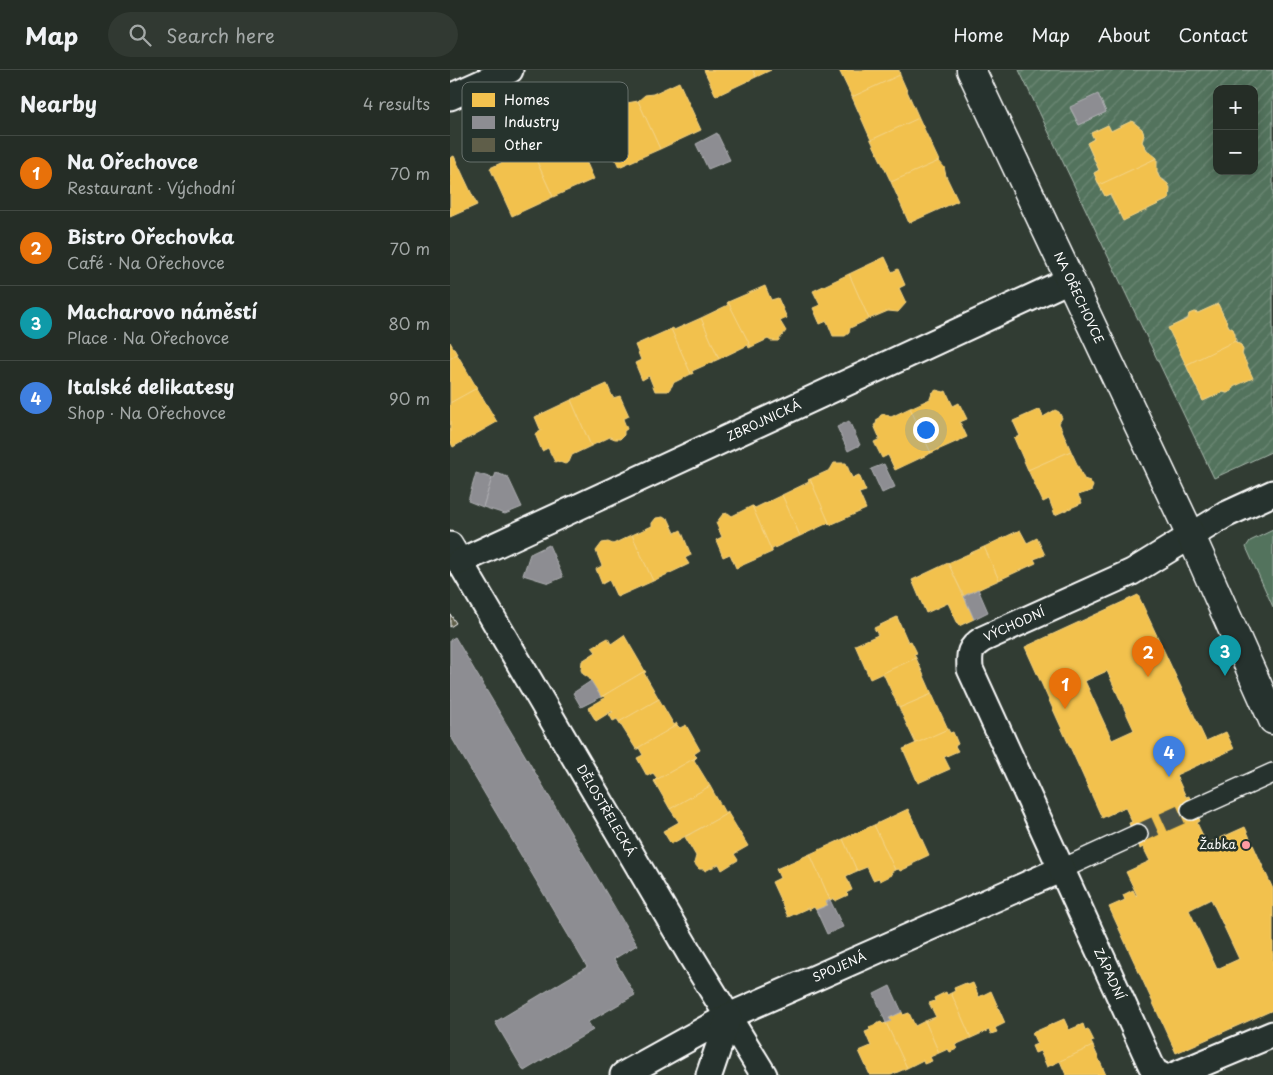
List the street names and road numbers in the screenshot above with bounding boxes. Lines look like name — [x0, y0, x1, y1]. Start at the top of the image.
street label: NA OŘECHOVCE — [1050, 249, 1109, 346]
street label: ZBROJNICKÁ — [723, 395, 804, 445]
street label: VÝCHODNÍ — [980, 602, 1048, 646]
street label: DĚLOSTŘELECKÁ — [573, 761, 641, 859]
street label: ZÁPADNÍ — [1090, 945, 1130, 1003]
street label: SPOJENÁ — [809, 947, 869, 986]

